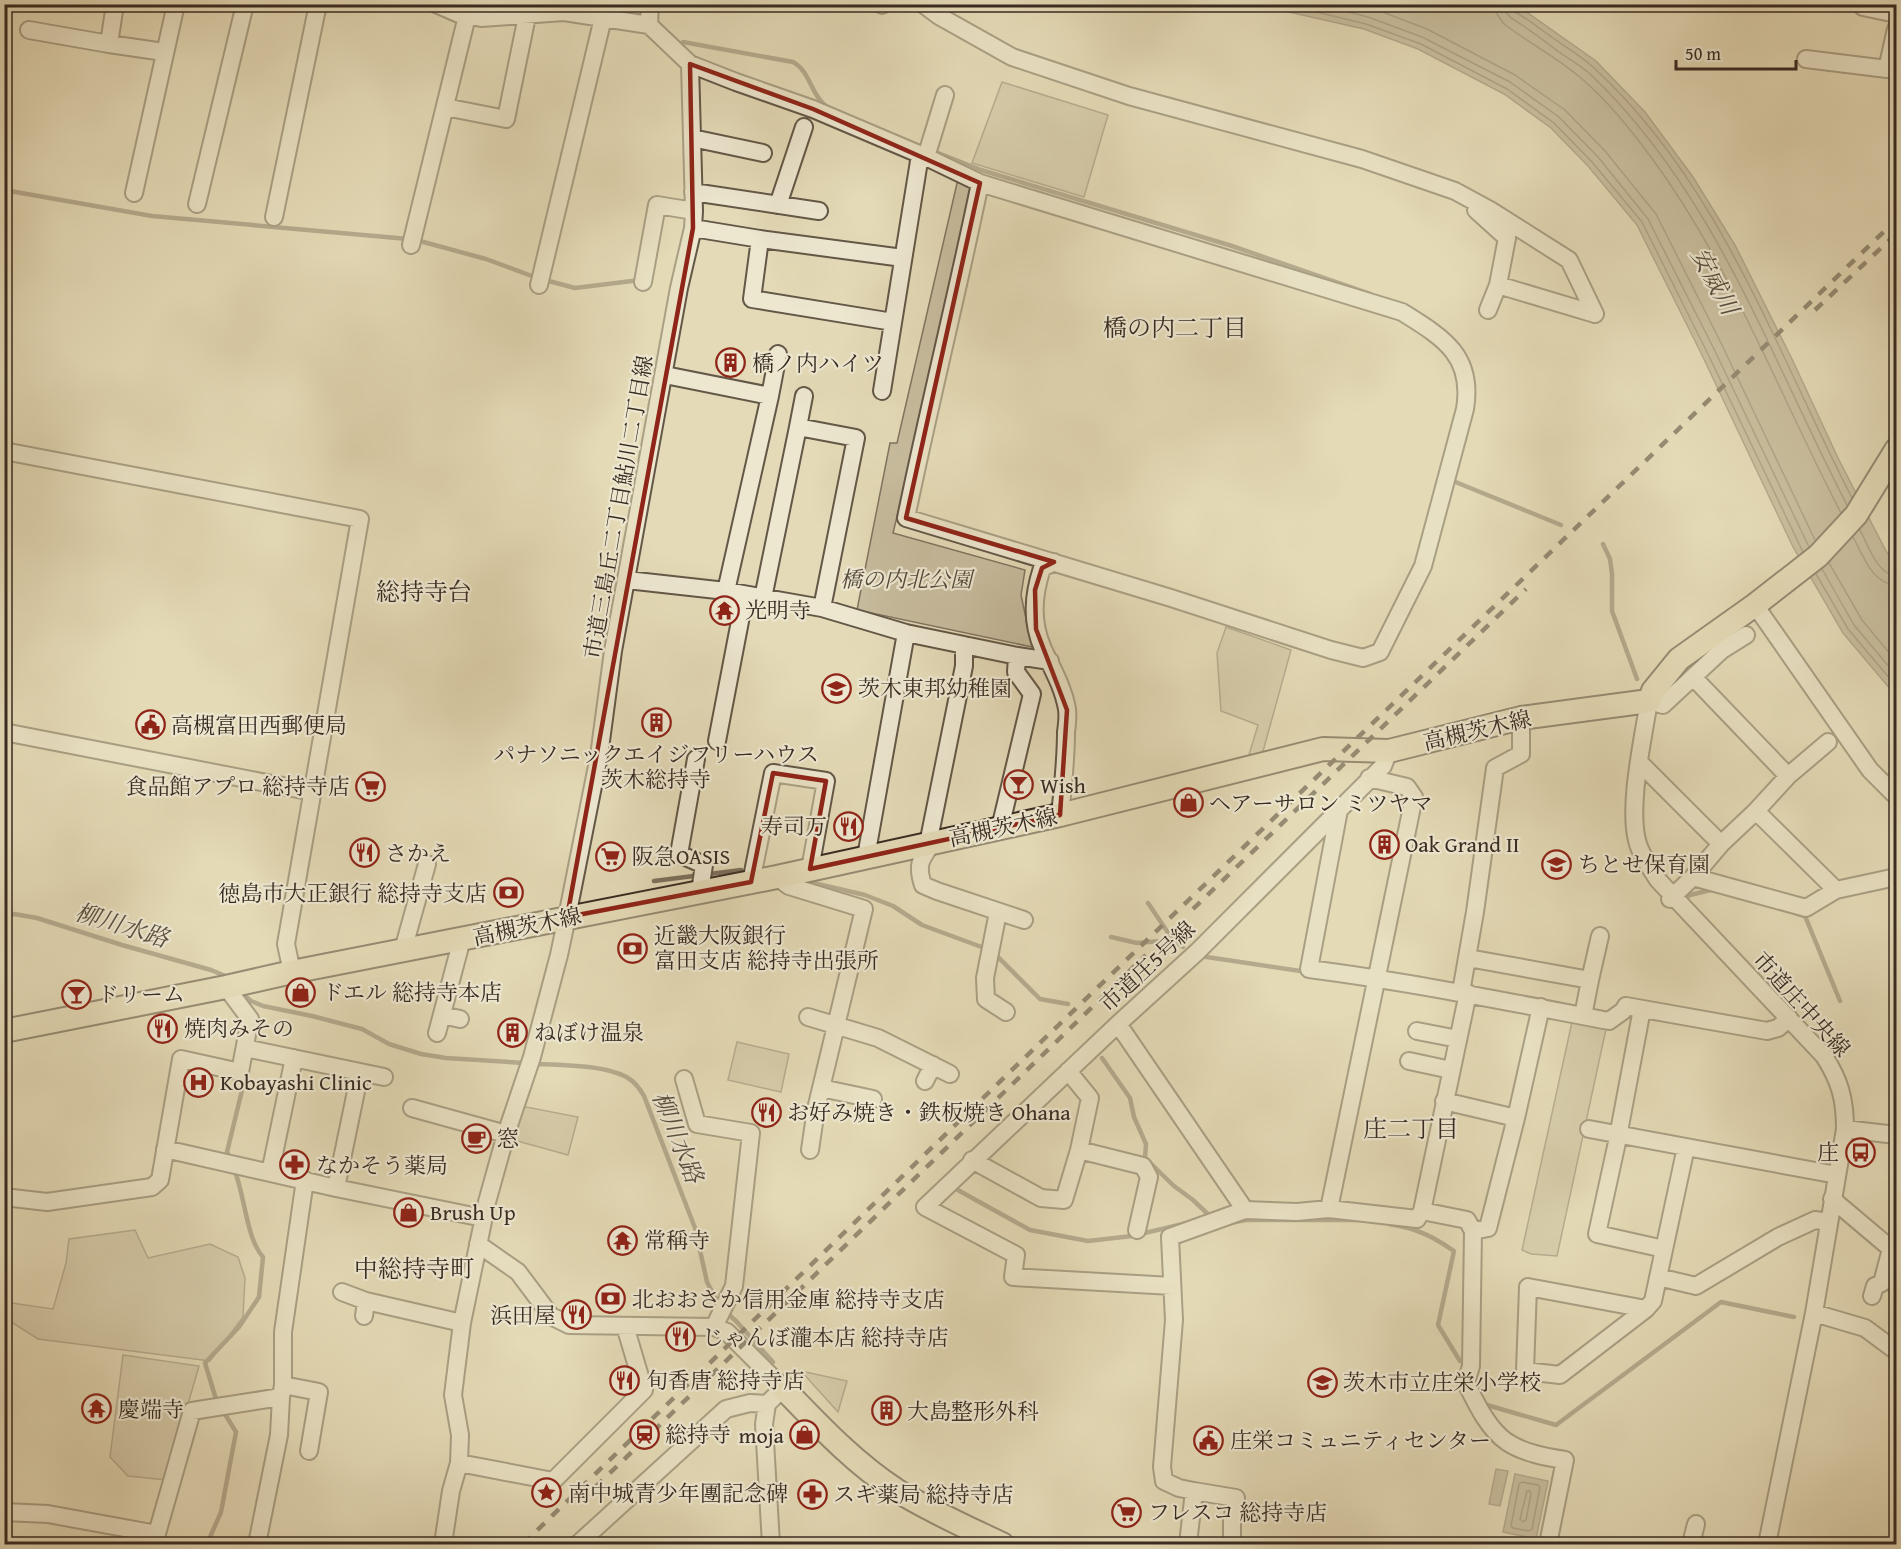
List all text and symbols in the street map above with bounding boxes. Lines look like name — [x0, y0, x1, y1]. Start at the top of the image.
scale bar — [1676, 33, 1796, 71]
text: 50 m — [1685, 40, 1721, 67]
water label: 安威川 — [1683, 241, 1749, 324]
district label: 橋の内二丁目 — [1103, 310, 1247, 345]
building icon: 橋ノ内ハイツ — [715, 347, 747, 379]
place label: 橋ノ内ハイツ — [752, 347, 884, 379]
street label: 市道三島丘二丁目鮎川二丁目線 — [575, 353, 661, 661]
park label: 橋の内北公園 — [840, 563, 975, 595]
district label: 総持寺台 — [376, 574, 472, 609]
temple icon: 光明寺 — [708, 594, 740, 626]
place label: 光明寺 — [745, 594, 811, 626]
school or university icon: 茨木東邦幼稚園 — [821, 672, 853, 704]
place label: 茨木東邦幼稚園 — [858, 672, 1012, 704]
street label: 高槻茨木線 — [1420, 702, 1534, 758]
building icon: パナソニックエイジフリーハウス 茨木総持寺 — [640, 706, 672, 738]
public building icon: 高槻富田西郵便局 — [134, 709, 166, 741]
place label: 高槻富田西郵便局 — [171, 709, 347, 741]
place label: パナソニックエイジフリーハウス 茨木総持寺 — [493, 738, 819, 795]
bar icon: Wish — [1003, 769, 1035, 801]
place label: Wish — [1040, 769, 1087, 801]
place label: 食品館アプロ 総持寺店 — [125, 770, 350, 802]
supermarket icon: 食品館アプロ 総持寺店 — [355, 770, 387, 802]
shop icon: ヘアーサロン ミツヤマ — [1172, 787, 1204, 819]
place label: ヘアーサロン ミツヤマ — [1209, 787, 1433, 819]
street label: 高槻茨木線 — [946, 800, 1060, 854]
place label: 寿司万 — [761, 810, 827, 842]
restaurant icon: 寿司万 — [832, 810, 864, 842]
building icon: Oak Grand II — [1368, 828, 1400, 860]
place label: Oak Grand II — [1405, 828, 1519, 860]
restaurant icon: さかえ — [348, 837, 380, 869]
place label: さかえ — [385, 837, 451, 869]
supermarket icon: 阪急OASIS — [595, 840, 627, 872]
place label: 阪急OASIS — [632, 840, 730, 872]
school or university icon: ちとせ保育園 — [1541, 848, 1573, 880]
place label: ちとせ保育園 — [1578, 848, 1710, 880]
place label: 徳島市大正銀行 総持寺支店 — [218, 877, 487, 909]
bank icon: 徳島市大正銀行 総持寺支店 — [492, 877, 524, 909]
water label: 柳川水路 — [71, 894, 175, 956]
street label: 高槻茨木線 — [470, 899, 584, 953]
street label: 市道庄5号線 — [1092, 913, 1202, 1019]
place label: 近畿大阪銀行 富田支店 総持寺出張所 — [654, 919, 879, 976]
bank icon: 近畿大阪銀行 富田支店 総持寺出張所 — [617, 932, 649, 964]
street label: 市道庄中央線 — [1746, 944, 1858, 1064]
shop icon: ドエル 総持寺本店 — [285, 976, 317, 1008]
place label: ドエル 総持寺本店 — [322, 976, 502, 1008]
bar icon: ドリーム — [60, 978, 92, 1010]
place label: ドリーム — [97, 978, 185, 1010]
restaurant icon: 焼肉みその — [147, 1012, 179, 1044]
place label: 焼肉みその — [184, 1012, 294, 1044]
building icon: ねぼけ温泉 — [497, 1016, 529, 1048]
place label: ねぼけ温泉 — [534, 1016, 644, 1048]
hospital icon: Kobayashi Clinic — [183, 1066, 215, 1098]
place label: Kobayashi Clinic — [220, 1066, 372, 1098]
water label: 柳川水路 — [644, 1086, 713, 1190]
restaurant icon: お好み焼き・鉄板焼き Ohana — [750, 1096, 782, 1128]
place label: お好み焼き・鉄板焼き Ohana — [787, 1096, 1071, 1128]
district label: 庄二丁目 — [1363, 1111, 1459, 1146]
cafe icon: 窓 — [460, 1122, 492, 1154]
place label: 窓 — [497, 1122, 519, 1154]
place label: 庄 — [1817, 1136, 1839, 1168]
bus stop icon: 庄 — [1844, 1136, 1876, 1168]
pharmacy icon: なかそう薬局 — [279, 1149, 311, 1181]
place label: なかそう薬局 — [316, 1149, 448, 1181]
shop icon: Brush Up — [393, 1196, 425, 1228]
place label: Brush Up — [430, 1196, 516, 1228]
temple icon: 常稱寺 — [607, 1224, 639, 1256]
place label: 常稱寺 — [644, 1224, 710, 1256]
district label: 中総持寺町 — [354, 1251, 474, 1286]
bank icon: 北おおさか信用金庫 総持寺支店 — [595, 1283, 627, 1315]
place label: 北おおさか信用金庫 総持寺支店 — [632, 1283, 945, 1315]
place label: 浜田屋 — [490, 1299, 556, 1331]
restaurant icon: 浜田屋 — [561, 1299, 593, 1331]
restaurant icon: じゃんぼ瀧本店 総持寺店 — [665, 1321, 697, 1353]
place label: じゃんぼ瀧本店 総持寺店 — [702, 1321, 949, 1353]
restaurant icon: 旬香唐 総持寺店 — [609, 1364, 641, 1396]
place label: 旬香唐 総持寺店 — [646, 1364, 805, 1396]
school or university icon: 茨木市立庄栄小学校 — [1306, 1366, 1338, 1398]
place label: 茨木市立庄栄小学校 — [1343, 1366, 1541, 1398]
temple icon: 慶端寺 — [81, 1393, 113, 1425]
place label: 慶端寺 — [118, 1393, 184, 1425]
building icon: 大島整形外科 — [870, 1395, 902, 1427]
place label: 大島整形外科 — [907, 1395, 1039, 1427]
station icon: 総持寺 — [628, 1418, 660, 1450]
place label: 総持寺 — [665, 1418, 731, 1450]
place label: moja — [738, 1419, 785, 1451]
shop icon: moja — [789, 1419, 821, 1451]
public building icon: 庄栄コミュニティセンター — [1193, 1424, 1225, 1456]
place label: 庄栄コミュニティセンター — [1230, 1424, 1491, 1456]
place icon: 南中城青少年團記念碑 — [531, 1477, 563, 1509]
place label: 南中城青少年團記念碑 — [568, 1477, 788, 1509]
pharmacy icon: スギ薬局 総持寺店 — [796, 1478, 828, 1510]
place label: スギ薬局 総持寺店 — [833, 1478, 1014, 1510]
supermarket icon: フレスコ 総持寺店 — [1111, 1496, 1143, 1528]
place label: フレスコ 総持寺店 — [1148, 1496, 1327, 1528]

